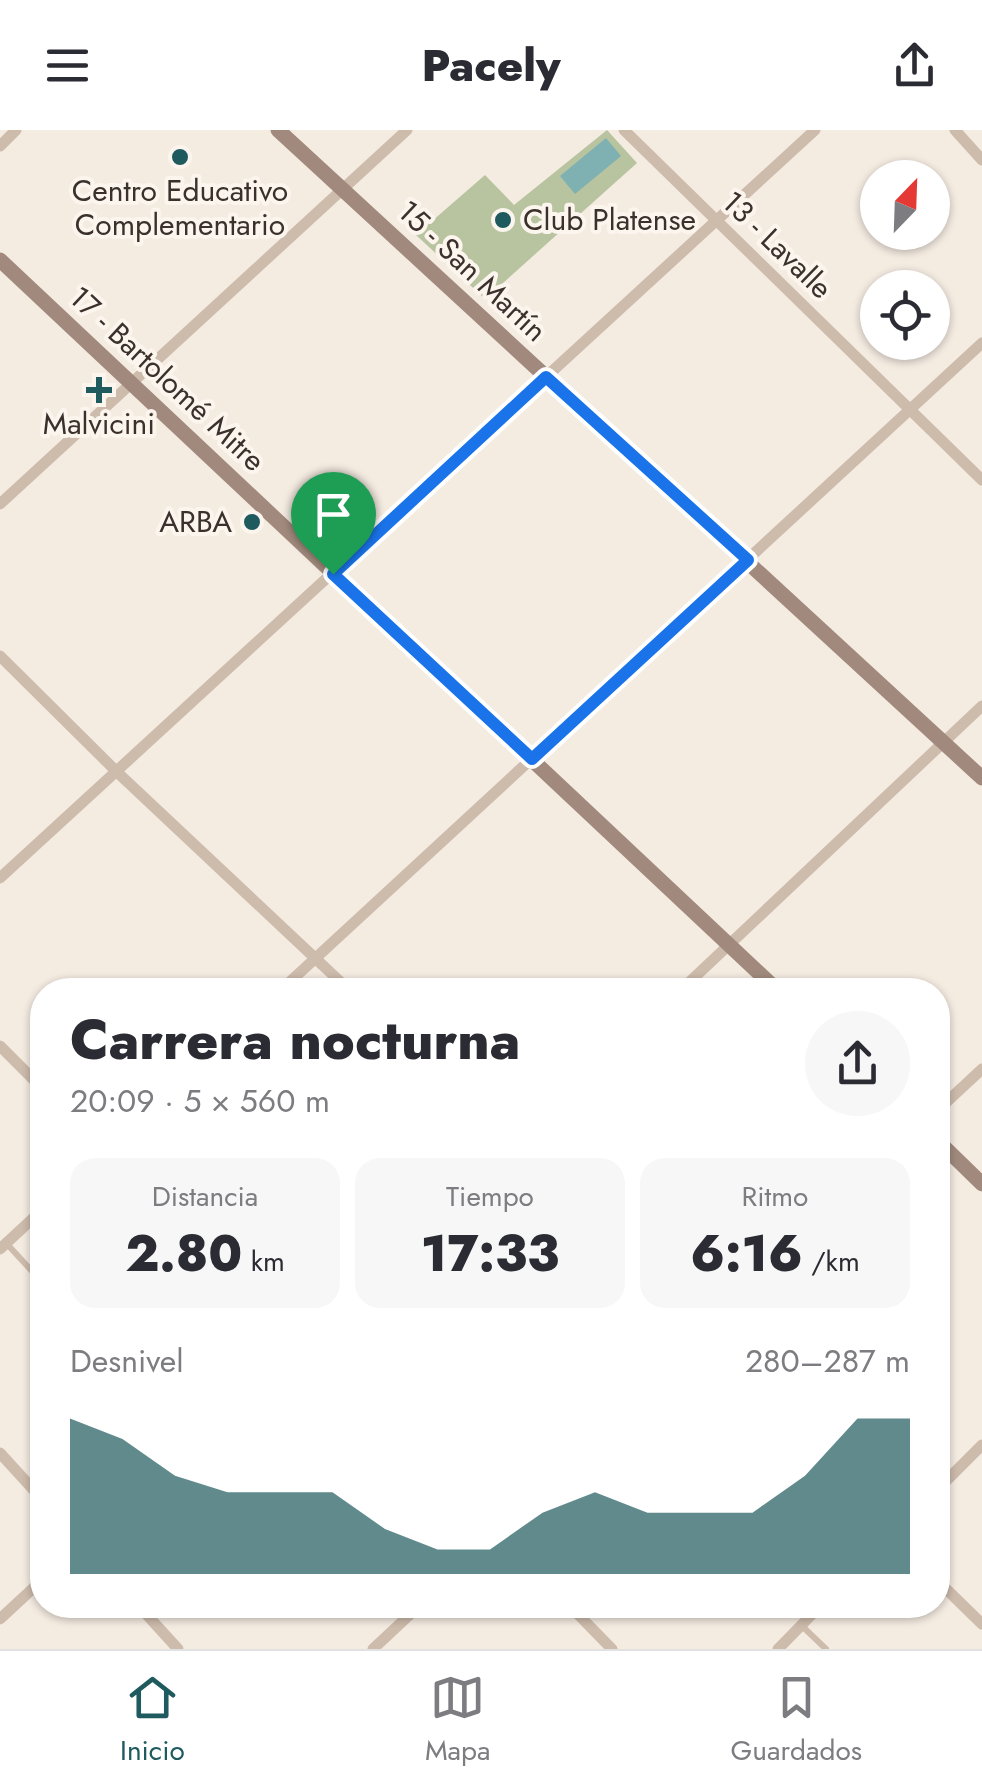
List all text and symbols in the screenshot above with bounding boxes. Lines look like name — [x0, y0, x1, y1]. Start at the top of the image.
text: Pacely — [422, 33, 560, 98]
icon: menu — [40, 38, 95, 93]
icon: share — [887, 38, 942, 93]
marker: Centro Educativo Complementario — [169, 146, 191, 168]
north arrow — [860, 160, 950, 250]
map controls — [860, 160, 950, 360]
place label: Centro Educativo Complementario — [72, 169, 288, 246]
street label: 13 - Lavalle — [712, 181, 842, 308]
street label: 15 - San Martín — [388, 190, 557, 351]
place label: Club Platense — [523, 198, 696, 241]
marker: Club Platense — [492, 209, 514, 231]
button: locate — [860, 270, 950, 360]
street label: 17 - Bartolomé Mitre — [60, 276, 275, 481]
marker: Malvicini — [88, 379, 110, 401]
place label: Malvicini — [43, 402, 155, 445]
pin — [291, 472, 376, 575]
icon: arrive — [306, 487, 361, 542]
place label: ARBA — [159, 500, 232, 543]
marker: ARBA — [241, 511, 263, 533]
text: Carrera nocturna — [70, 1000, 520, 1080]
button: share — [805, 1011, 910, 1116]
text: 20:09 · 5 × 560 m — [70, 1078, 330, 1124]
text: Distancia — [152, 1176, 258, 1217]
text: Tiempo — [446, 1176, 534, 1217]
text: Ritmo — [742, 1176, 808, 1217]
text: 2.80 — [125, 1217, 242, 1290]
text: 17:33 — [421, 1217, 559, 1290]
text: 6:16 — [690, 1217, 803, 1290]
text: km — [242, 1241, 285, 1282]
text: /km — [803, 1241, 860, 1282]
text: Desnivel — [70, 1338, 184, 1384]
text: 280–287 m — [745, 1338, 910, 1384]
tab: Inicio — [120, 1670, 185, 1771]
tab: Mapa — [425, 1670, 490, 1771]
tab: Guardados — [731, 1670, 862, 1771]

